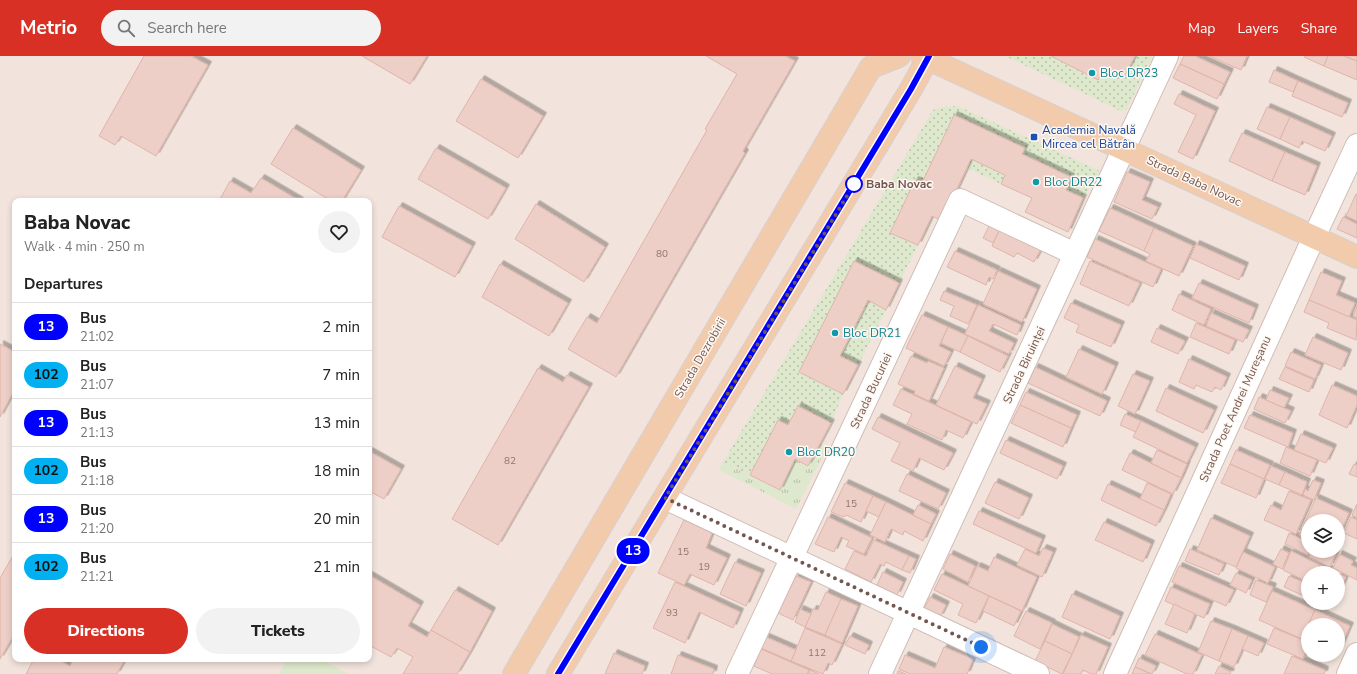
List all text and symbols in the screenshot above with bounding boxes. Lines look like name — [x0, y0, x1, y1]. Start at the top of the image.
search box — [101, 10, 381, 46]
text: Metrio — [20, 15, 77, 41]
icon: search — [115, 17, 137, 39]
text: Search here — [147, 18, 227, 38]
text: Map — [1188, 19, 1215, 38]
text: Layers — [1237, 19, 1279, 38]
text: Share — [1301, 19, 1337, 38]
place label: Bloc DR23 — [1100, 65, 1158, 81]
marker: Bloc DR23 — [1087, 68, 1097, 78]
place label: Academia Navală Mircea cel Bătrân — [1042, 122, 1136, 152]
marker: Academia Navală Mircea cel Bătrân — [1029, 132, 1039, 142]
street label: Strada Baba Novac — [1144, 152, 1244, 210]
place label: Bloc DR22 — [1044, 174, 1102, 190]
marker: Baba Novac — [845, 175, 863, 193]
place label: Baba Novac — [866, 176, 932, 192]
marker: Bloc DR22 — [1031, 177, 1041, 187]
text: Baba Novac — [24, 210, 130, 236]
button: heart — [318, 211, 360, 253]
text: Walk · 4 min · 250 m — [24, 238, 145, 256]
house number: 80 — [656, 247, 668, 261]
text: Departures — [24, 274, 103, 294]
text: Bus — [80, 308, 106, 328]
street label: Strada Dezrobirii — [671, 315, 729, 401]
text: 13 — [38, 317, 54, 336]
text: 2 min — [322, 317, 360, 337]
street label: Strada Biruinței — [999, 324, 1049, 406]
place label: Bloc DR21 — [843, 325, 901, 341]
text: 21:02 — [80, 328, 114, 346]
marker: Bloc DR21 — [830, 328, 840, 338]
street label: Strada Poet Andrei Mureșanu — [1195, 333, 1275, 485]
street label: Strada Bucuriei — [846, 350, 896, 432]
text: Bus — [80, 356, 106, 376]
text: 102 — [33, 365, 59, 384]
text: 7 min — [322, 365, 360, 385]
text: 21:07 — [80, 376, 114, 394]
text: Bus — [80, 404, 106, 424]
text: 13 — [38, 413, 54, 432]
text: 13 min — [313, 413, 360, 433]
text: 21:13 — [80, 424, 114, 442]
place label: Bloc DR20 — [797, 444, 855, 460]
marker: Bloc DR20 — [784, 447, 794, 457]
text: Bus — [80, 452, 106, 472]
house number: 82 — [504, 454, 516, 468]
text: 102 — [33, 461, 59, 480]
text: 18 min — [313, 461, 360, 481]
text: 21:18 — [80, 472, 114, 490]
house number: 15 — [845, 497, 857, 511]
text: Bus — [80, 500, 106, 520]
text: 13 — [38, 509, 54, 528]
text: 20 min — [313, 509, 360, 529]
map controls — [1301, 514, 1345, 662]
button: layers — [1301, 514, 1345, 558]
text: 21:20 — [80, 520, 114, 538]
line badge: 13 — [615, 538, 651, 564]
text: 13 — [625, 541, 641, 560]
house number: 15 — [677, 545, 689, 559]
text: Bus — [80, 548, 106, 568]
text: 102 — [33, 557, 59, 576]
text: 21 min — [313, 557, 360, 577]
house number: 19 — [698, 560, 710, 574]
button: + — [1301, 566, 1345, 610]
text: 21:21 — [80, 568, 114, 586]
house number: 93 — [666, 606, 678, 620]
button: Directions — [24, 608, 188, 654]
button: Tickets — [196, 608, 360, 654]
button: − — [1301, 618, 1345, 662]
your location — [971, 637, 991, 657]
house number: 112 — [808, 646, 826, 660]

